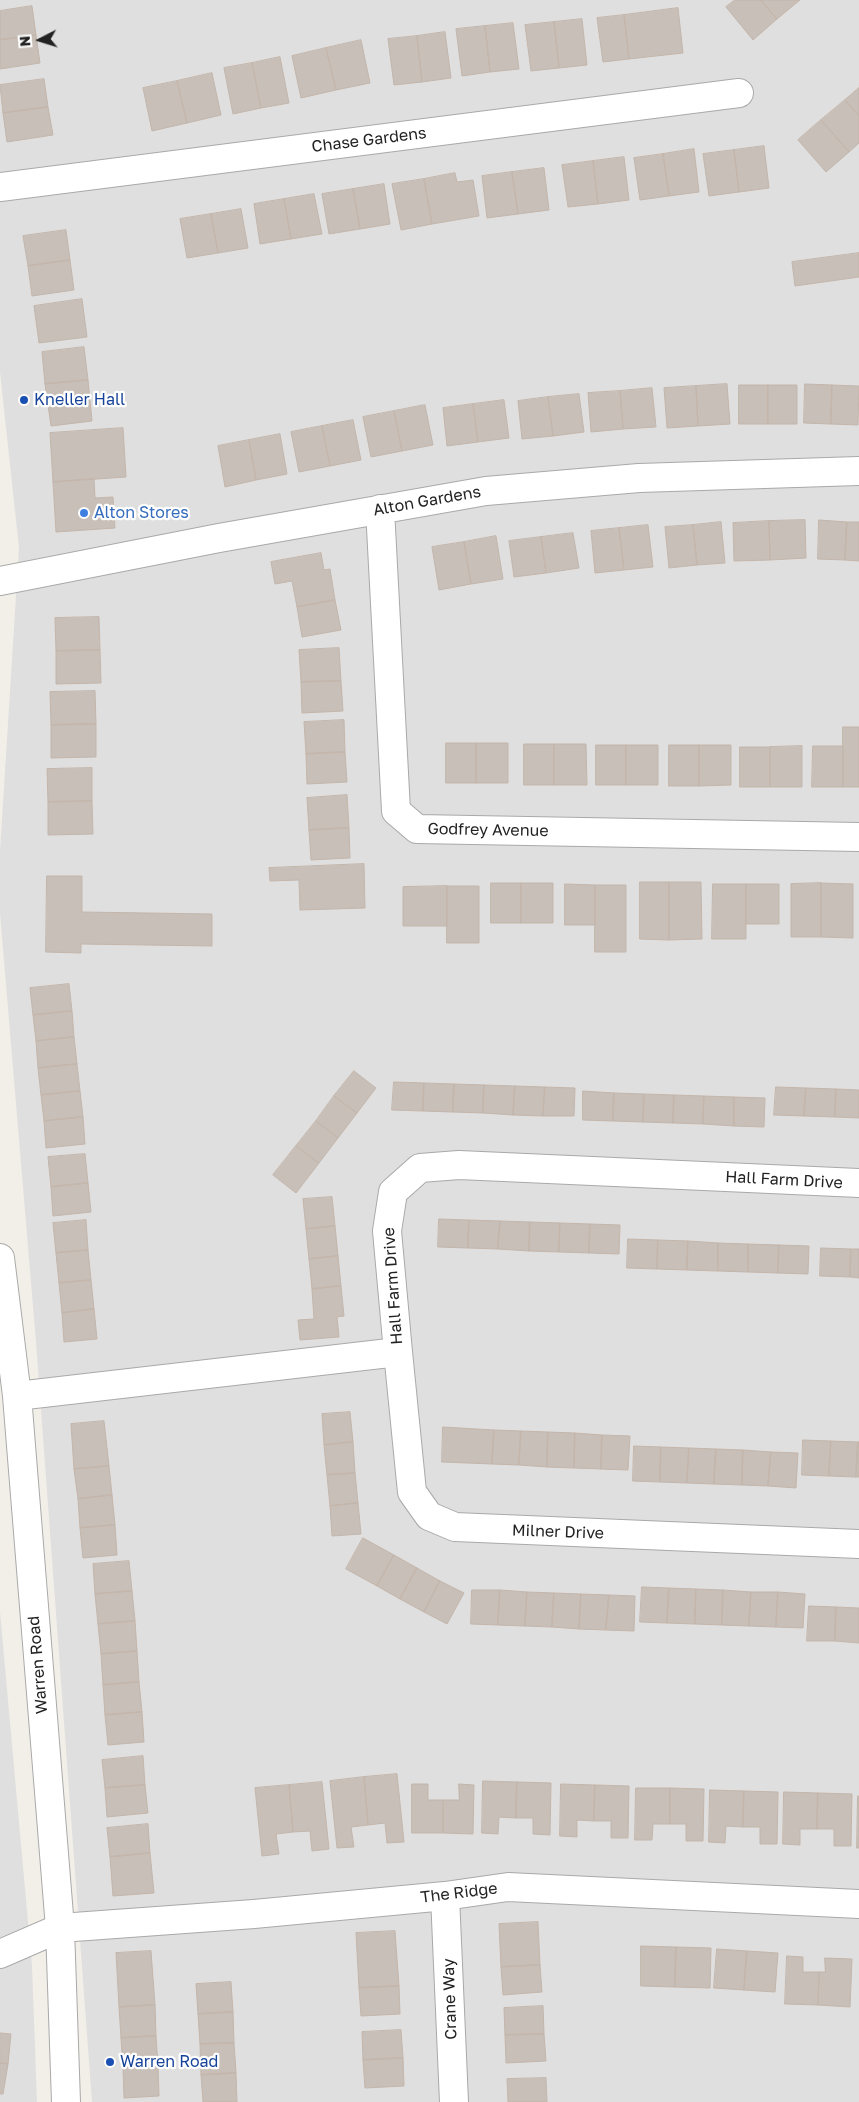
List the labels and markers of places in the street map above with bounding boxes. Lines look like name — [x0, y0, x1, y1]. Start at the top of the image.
place label: Kneller Hall — [34, 390, 125, 410]
marker: Kneller Hall — [18, 394, 30, 406]
place label: Alton Stores — [94, 503, 189, 523]
marker: Alton Stores — [78, 507, 90, 519]
place label: Warren Road — [120, 2052, 218, 2072]
marker: Warren Road — [104, 2056, 116, 2068]

